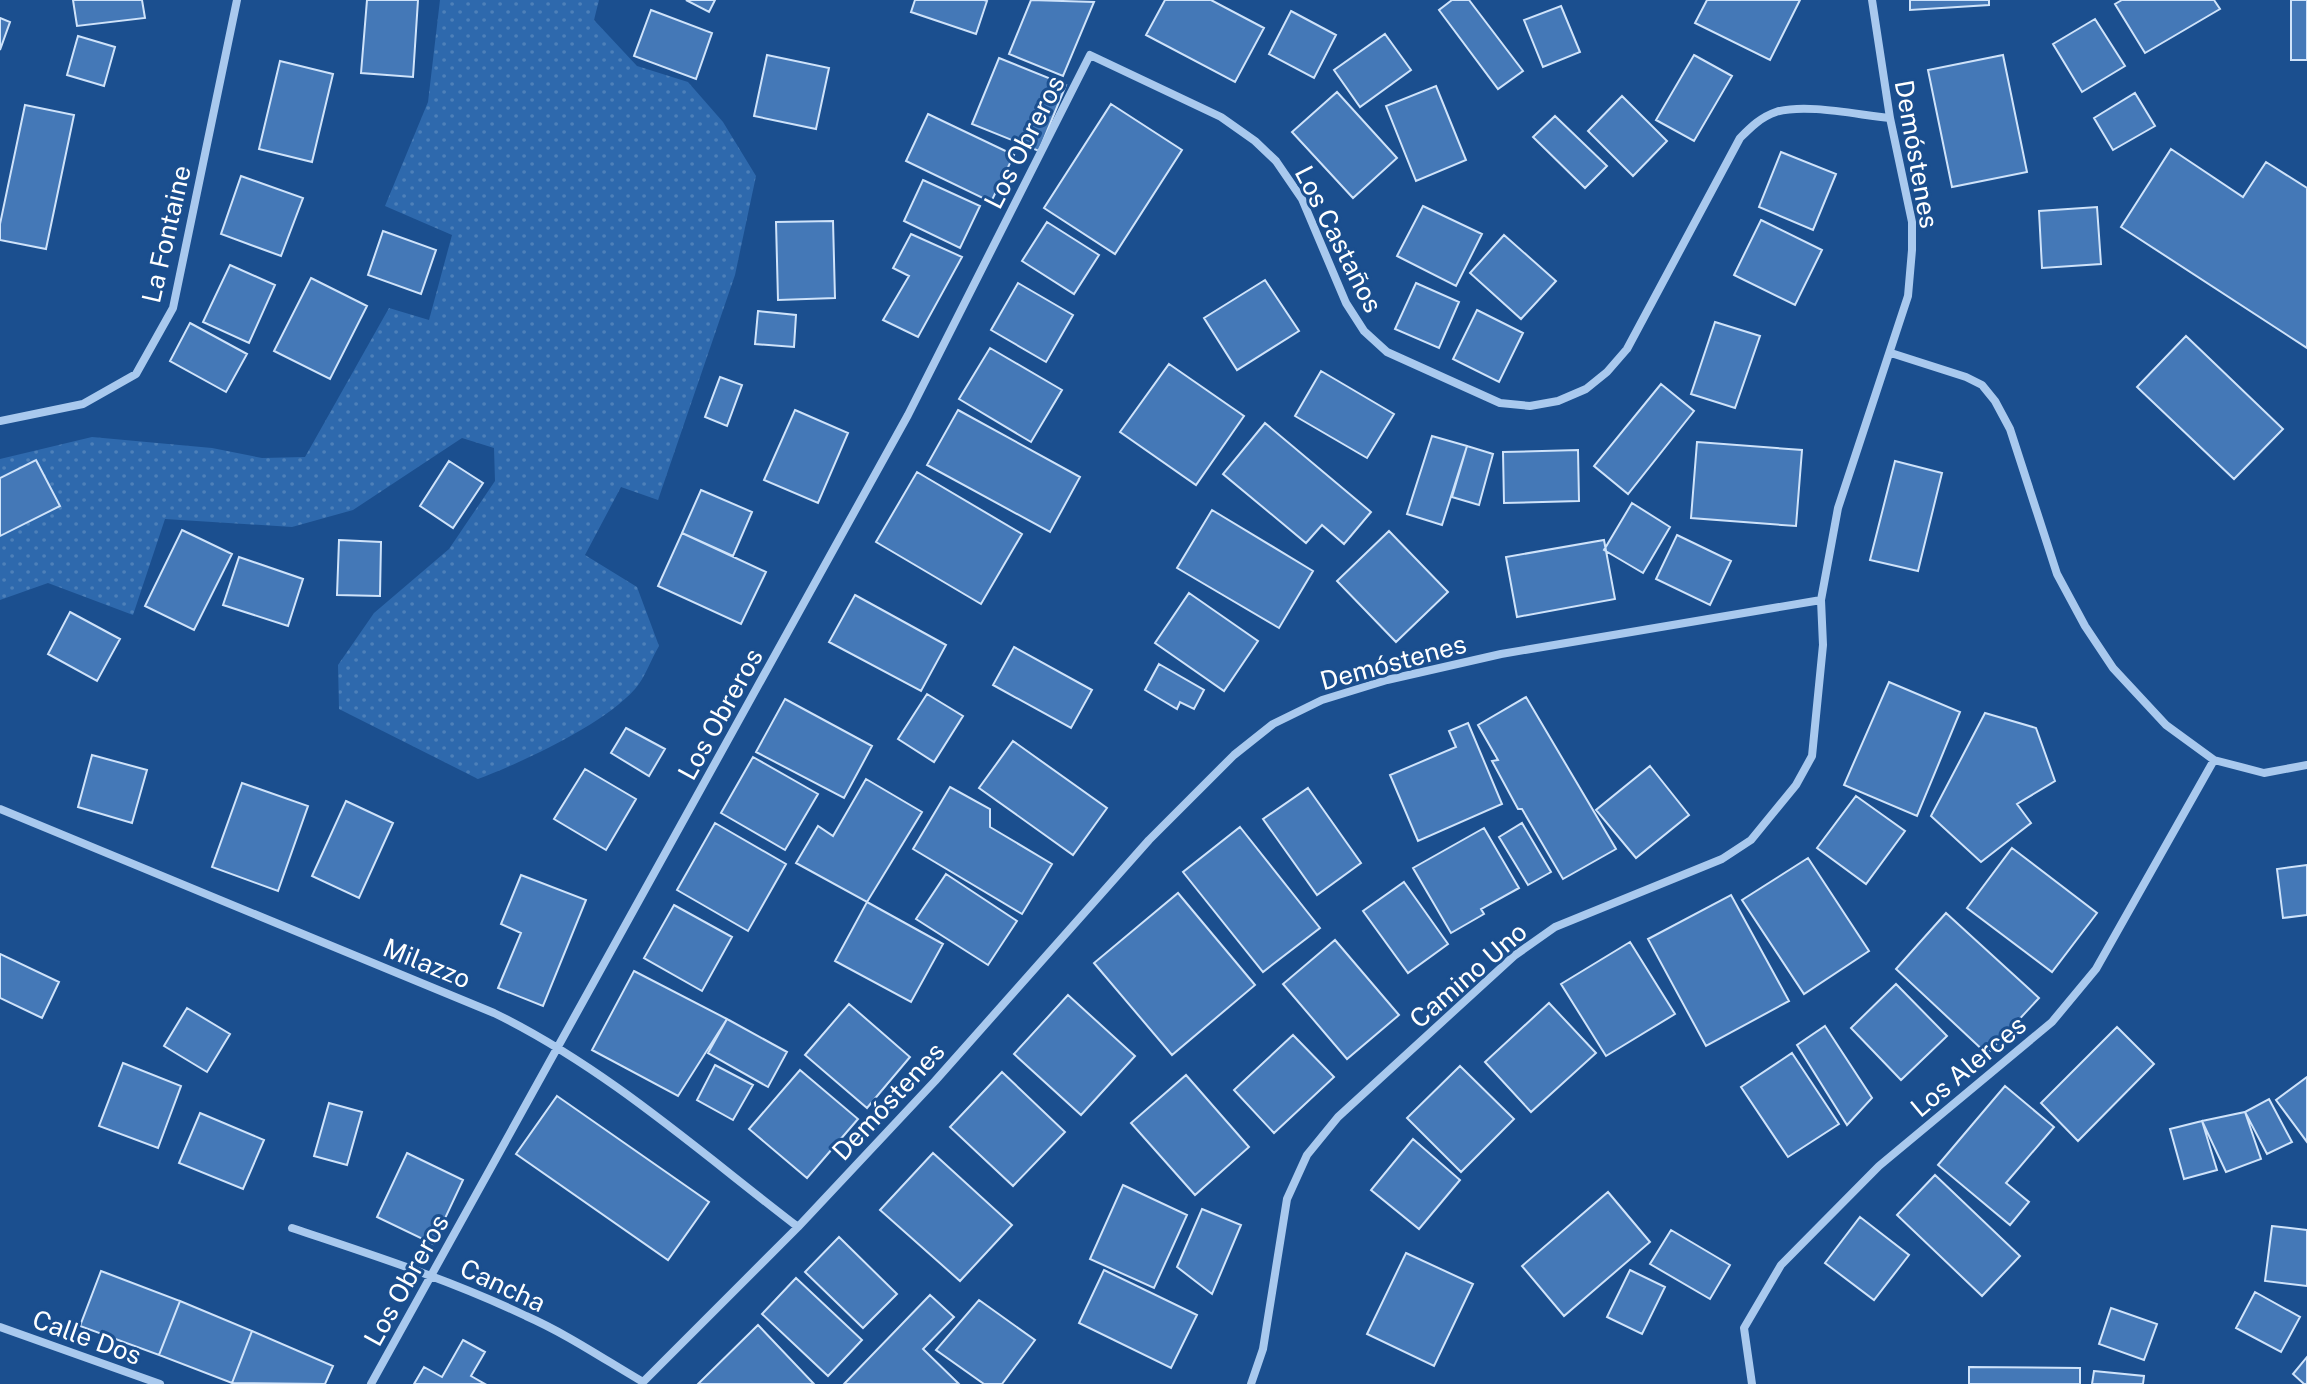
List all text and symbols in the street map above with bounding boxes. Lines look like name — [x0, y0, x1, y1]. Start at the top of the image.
street label: Los Obreros — [977, 70, 1071, 214]
street label: Demóstenes — [1889, 77, 1945, 231]
street label: Los Castaños — [1289, 160, 1389, 318]
street label: La Fontaine — [135, 162, 197, 306]
street label: Demóstenes — [1317, 628, 1469, 696]
street label: Los Obreros — [671, 643, 769, 785]
street label: Camino Uno — [1403, 916, 1533, 1034]
street label: Milazzo — [379, 931, 475, 995]
street label: Los Alerces — [1904, 1009, 2032, 1123]
street label: Demóstenes — [826, 1036, 950, 1166]
street label: Los Obreros — [357, 1209, 455, 1351]
street label: Cancha — [455, 1252, 551, 1318]
street label: Calle Dos — [28, 1303, 146, 1371]

